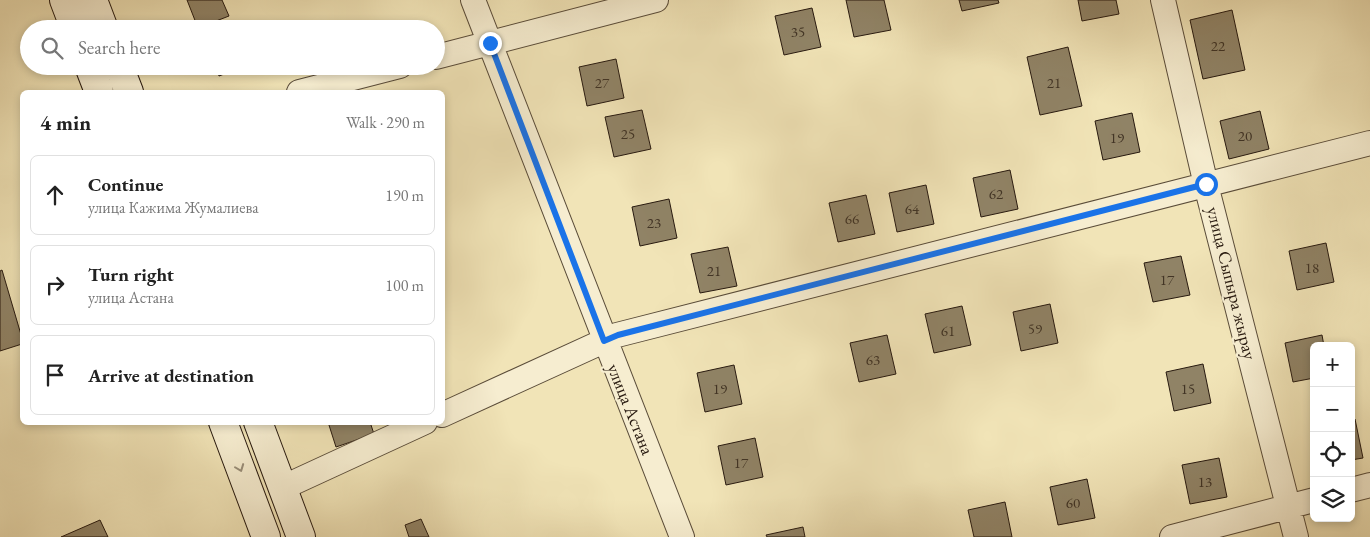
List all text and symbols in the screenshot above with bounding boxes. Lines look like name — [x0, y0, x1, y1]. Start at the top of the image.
search box — [20, 20, 445, 75]
house number: 35 — [791, 22, 805, 41]
route end — [479, 32, 502, 55]
icon: search — [38, 34, 66, 62]
text: Search here — [78, 35, 160, 60]
house number: 22 — [1211, 36, 1226, 55]
house number: 27 — [595, 73, 610, 92]
house number: 21 — [1047, 73, 1061, 92]
text: 4 min — [40, 109, 91, 136]
text: Walk · 290 m — [346, 112, 425, 133]
house number: 25 — [621, 124, 635, 143]
house number: 20 — [1238, 126, 1252, 145]
house number: 19 — [1110, 128, 1124, 147]
text: Continue — [88, 172, 163, 197]
route start — [1195, 173, 1218, 196]
icon: ahead — [41, 181, 69, 209]
house number: 62 — [989, 184, 1004, 203]
text: 190 m — [385, 185, 424, 206]
text: улица Кажима Жумалиева — [88, 197, 259, 218]
house number: 64 — [905, 199, 920, 218]
street label: улица Сыпыра жырау — [1202, 204, 1262, 362]
house number: 66 — [845, 209, 859, 228]
house number: 23 — [647, 213, 661, 232]
house number: 18 — [1305, 258, 1319, 277]
house number: 21 — [707, 261, 721, 280]
text: Turn right — [88, 262, 174, 287]
house number: 17 — [1160, 270, 1175, 289]
icon: right — [41, 271, 69, 299]
text: 100 m — [385, 275, 424, 296]
text: улица Астана — [88, 287, 174, 308]
house number: 59 — [1028, 319, 1042, 338]
house number: 61 — [941, 321, 955, 340]
map controls — [1310, 342, 1355, 522]
button: + — [1310, 342, 1355, 387]
house number: 63 — [866, 350, 880, 369]
street label: улица Астана — [602, 360, 660, 459]
icon: arrive — [41, 361, 69, 389]
text: Arrive at destination — [88, 363, 254, 388]
house number: 19 — [713, 379, 727, 398]
house number: 15 — [1181, 379, 1195, 398]
button: − — [1310, 387, 1355, 432]
button: locate — [1310, 432, 1355, 477]
house number: 17 — [734, 453, 749, 472]
one-way arrow — [234, 463, 244, 472]
house number: 13 — [1198, 472, 1212, 491]
button: layers — [1310, 477, 1355, 522]
house number: 60 — [1066, 493, 1080, 512]

